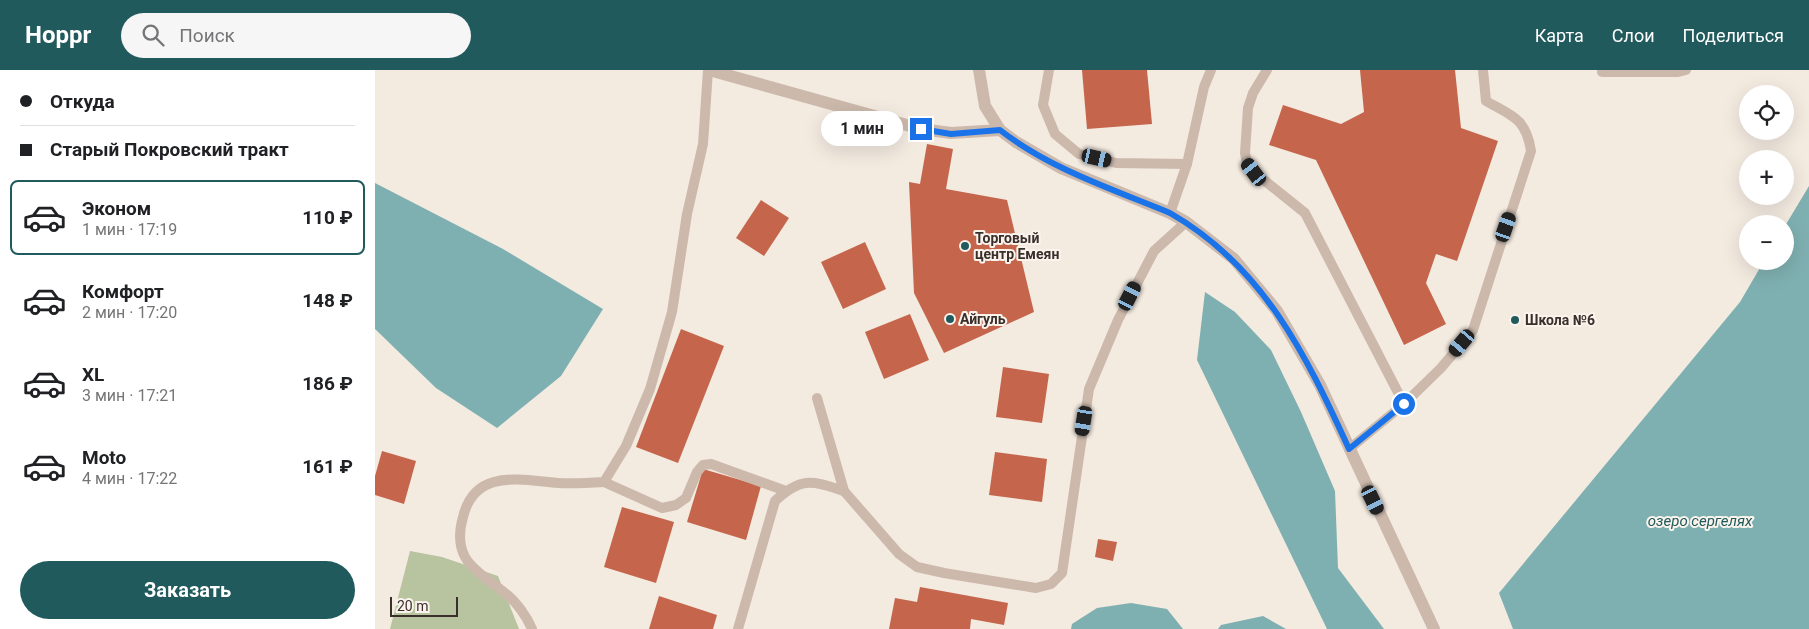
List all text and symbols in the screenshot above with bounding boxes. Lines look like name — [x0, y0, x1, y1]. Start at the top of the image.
search box — [121, 13, 471, 58]
text: Hoppr — [25, 21, 91, 49]
icon: search — [139, 21, 167, 49]
text: Поиск — [179, 24, 235, 47]
text: Карта — [1535, 25, 1584, 46]
text: Слои — [1612, 25, 1655, 46]
text: Поделиться — [1683, 25, 1784, 46]
map controls — [1739, 85, 1794, 270]
button: locate — [1739, 85, 1794, 140]
text: Откуда — [50, 90, 115, 113]
callout: 1 мин — [821, 112, 903, 146]
route end — [910, 118, 932, 140]
text: 1 мин — [840, 119, 884, 138]
text: Старый Покровский тракт — [50, 138, 289, 161]
car — [1080, 147, 1113, 169]
button: + — [1739, 150, 1794, 205]
car — [1238, 156, 1269, 188]
icon: car — [22, 195, 67, 240]
text: Эконом — [82, 197, 151, 220]
text: 110 ₽ — [302, 206, 353, 229]
car — [1494, 210, 1517, 244]
button: − — [1739, 215, 1794, 270]
text: 1 мин · 17:19 — [82, 220, 177, 239]
place label: Торговый центр Емеян — [975, 230, 1059, 262]
marker: Торговый центр Емеян — [959, 240, 971, 252]
icon: car — [22, 278, 67, 323]
car — [1116, 279, 1143, 313]
text: Комфорт — [82, 280, 164, 303]
text: 148 ₽ — [302, 289, 353, 312]
text: 2 мин · 17:20 — [82, 303, 177, 322]
place label: Айгуль — [960, 311, 1006, 327]
place label: Школа №6 — [1525, 312, 1595, 328]
marker: Айгуль — [944, 313, 956, 325]
marker: Школа №6 — [1509, 314, 1521, 326]
car — [1446, 327, 1477, 359]
icon: car — [22, 361, 67, 406]
text: XL — [82, 363, 104, 386]
text: 186 ₽ — [302, 372, 353, 395]
text: 3 мин · 17:21 — [82, 386, 177, 405]
route start — [1393, 393, 1415, 415]
car — [1074, 405, 1093, 437]
icon: car — [22, 444, 67, 489]
text: Moto — [82, 446, 126, 469]
text: 161 ₽ — [302, 455, 353, 478]
text: 4 мин · 17:22 — [82, 469, 177, 488]
car — [1359, 483, 1386, 517]
water label: озеро сергелях — [1648, 512, 1753, 530]
button: Заказать — [20, 561, 355, 619]
scale bar — [390, 594, 457, 617]
text: 20 m — [397, 598, 429, 614]

